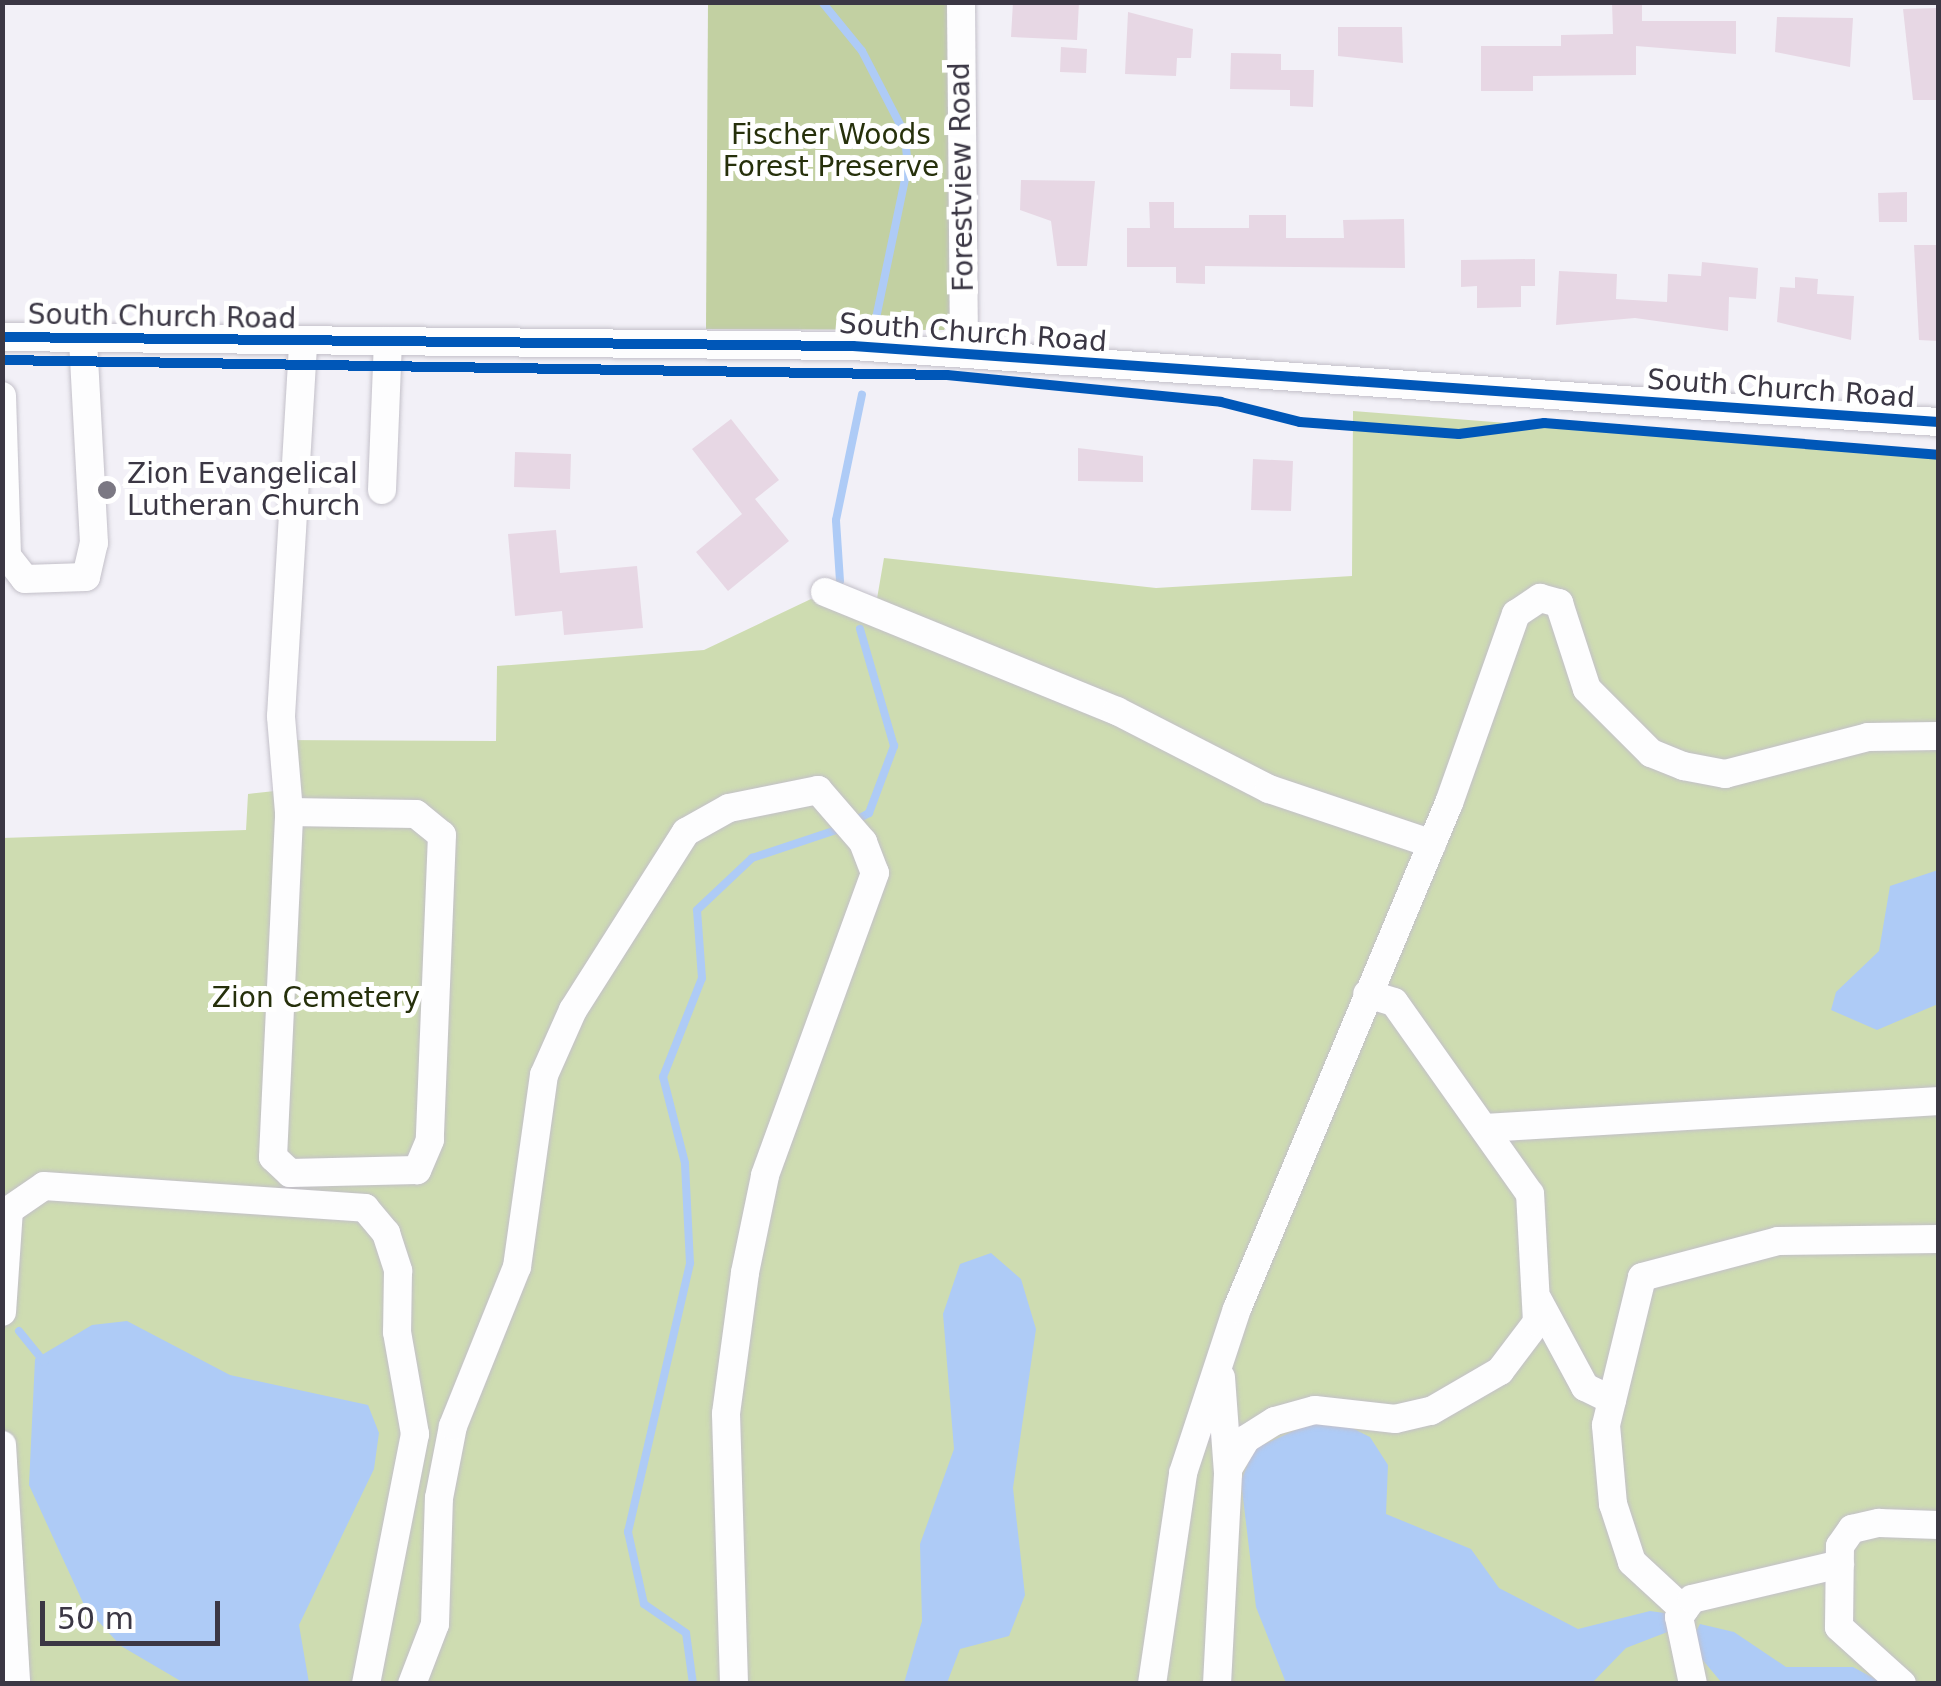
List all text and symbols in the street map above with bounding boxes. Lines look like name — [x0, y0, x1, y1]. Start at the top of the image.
street label: Forestview Road — [943, 62, 981, 292]
park label: Fischer Woods Forest Preserve — [723, 118, 939, 184]
street label: South Church Road — [27, 298, 297, 336]
street label: South Church Road — [838, 307, 1108, 359]
street label: South Church Road — [1646, 363, 1916, 415]
place label: Zion Evangelical Lutheran Church — [127, 457, 360, 523]
marker: Zion Evangelical Lutheran Church — [96, 479, 118, 501]
park label: Zion Cemetery — [212, 981, 420, 1015]
scale bar — [45, 1581, 225, 1643]
text: 50 m — [57, 1601, 134, 1636]

